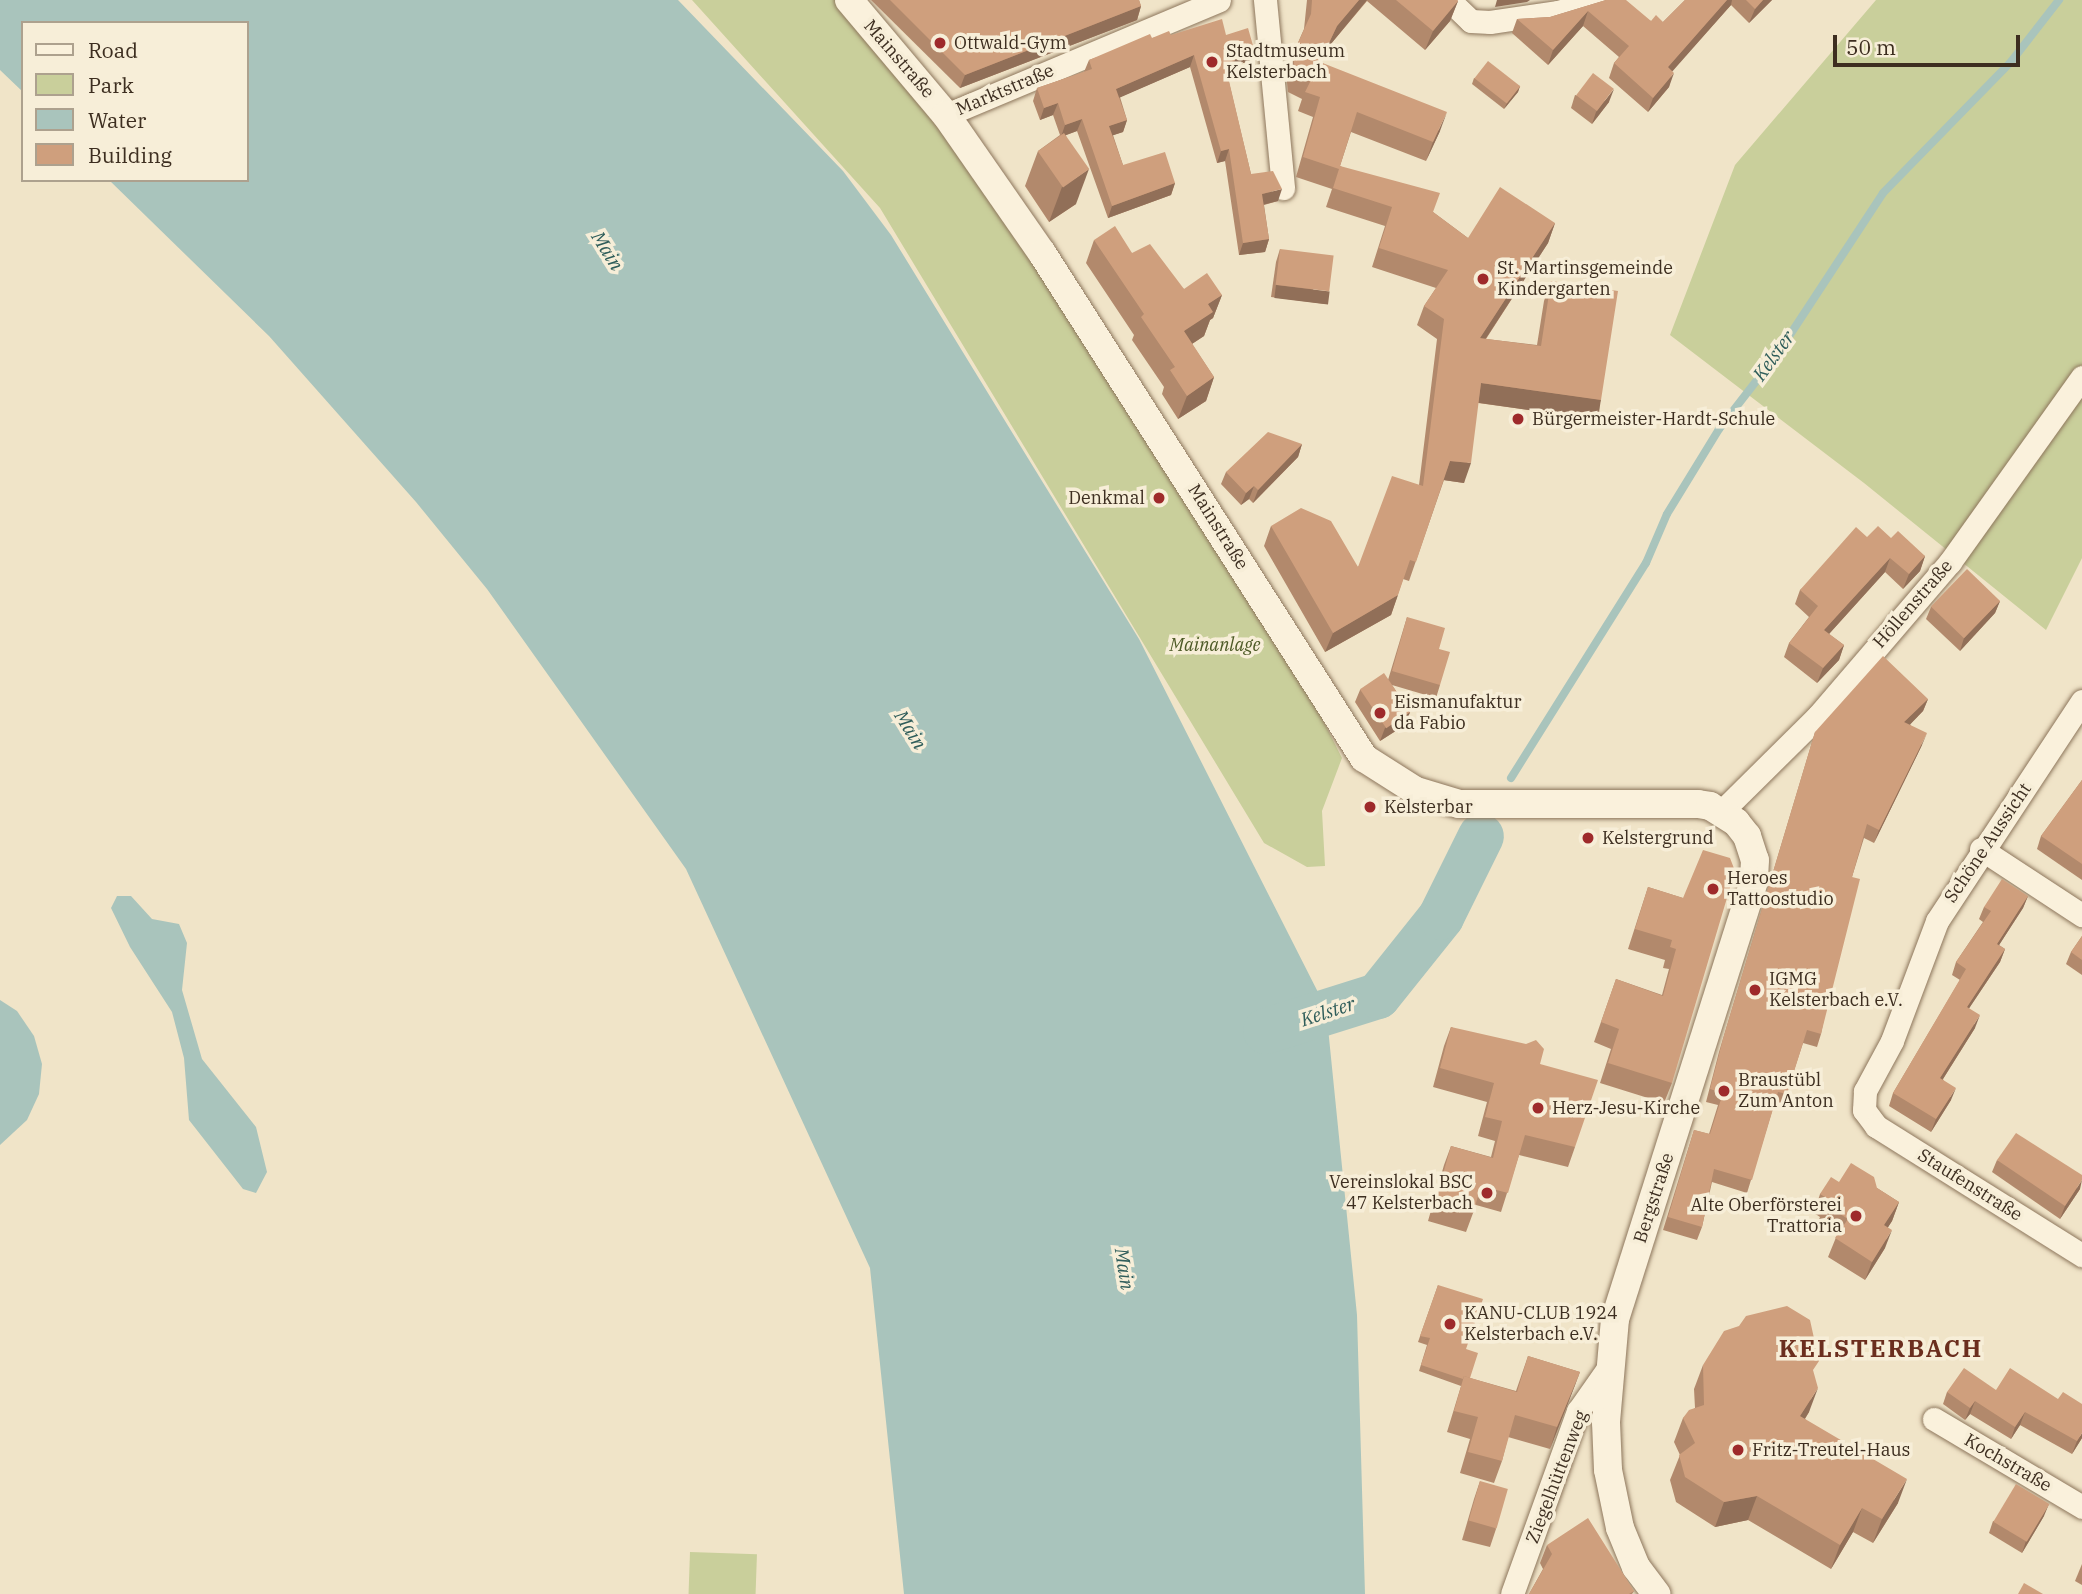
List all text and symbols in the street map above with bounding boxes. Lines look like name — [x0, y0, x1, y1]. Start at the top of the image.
street label: Mainstraße — [859, 15, 939, 103]
legend — [21, 21, 248, 182]
scale bar — [1837, 21, 2024, 65]
place label: Ottwald-Gym — [954, 32, 1067, 54]
text: 50 m — [1846, 33, 1896, 61]
marker: Ottwald-Gym — [932, 35, 948, 51]
text: Road — [88, 36, 138, 64]
place label: Stadtmuseum Kelsterbach — [1226, 41, 1345, 84]
marker: Stadtmuseum Kelsterbach — [1204, 54, 1220, 70]
street label: Marktstraße — [953, 60, 1057, 120]
text: Park — [88, 71, 134, 99]
text: Water — [88, 106, 146, 134]
text: Building — [88, 141, 172, 169]
water label: Main — [586, 227, 628, 275]
place label: St. Martinsgemeinde Kindergarten — [1497, 258, 1673, 300]
marker: St. Martinsgemeinde Kindergarten — [1475, 271, 1491, 287]
water label: Kelster — [1748, 327, 1800, 385]
place label: Bürgermeister-Hardt-Schule — [1532, 408, 1775, 430]
marker: Bürgermeister-Hardt-Schule — [1510, 411, 1526, 427]
street label: Mainstraße — [1183, 480, 1253, 574]
place label: Denkmal — [1068, 487, 1145, 509]
marker: Denkmal — [1151, 490, 1167, 506]
street label: Höllenstraße — [1869, 555, 1957, 653]
park label: Mainanlage — [1170, 634, 1260, 656]
place label: Eismanufaktur da Fabio — [1394, 692, 1521, 734]
marker: Eismanufaktur da Fabio — [1372, 705, 1388, 721]
water label: Main — [889, 706, 931, 754]
street label: Schöne Aussicht — [1940, 779, 2036, 907]
place label: Kelsterbar — [1384, 796, 1473, 818]
marker: Kelsterbar — [1362, 799, 1378, 815]
place label: Kelstergrund — [1602, 827, 1714, 849]
marker: Kelstergrund — [1580, 830, 1596, 846]
place label: Heroes Tattoostudio — [1727, 868, 1834, 910]
marker: Heroes Tattoostudio — [1705, 881, 1721, 897]
place label: IGMG Kelsterbach e.V. — [1769, 969, 1903, 1012]
marker: IGMG Kelsterbach e.V. — [1747, 982, 1763, 998]
water label: Kelster — [1298, 993, 1358, 1031]
place label: Braustübl Zum Anton — [1738, 1070, 1834, 1112]
marker: Braustübl Zum Anton — [1716, 1083, 1732, 1099]
place label: Herz-Jesu-Kirche — [1552, 1097, 1700, 1119]
marker: Herz-Jesu-Kirche — [1530, 1100, 1546, 1116]
street label: Staufenstraße — [1914, 1144, 2026, 1226]
street label: Bergstraße — [1629, 1150, 1679, 1246]
place label: Vereinslokal BSC 47 Kelsterbach — [1329, 1172, 1473, 1214]
marker: Vereinslokal BSC 47 Kelsterbach — [1479, 1185, 1495, 1201]
place label: Alte Oberförsterei Trattoria — [1690, 1195, 1842, 1238]
marker: Alte Oberförsterei Trattoria — [1848, 1208, 1864, 1224]
water label: Main — [1109, 1246, 1139, 1292]
place label: KANU-CLUB 1924 Kelsterbach e.V. — [1464, 1303, 1618, 1346]
marker: KANU-CLUB 1924 Kelsterbach e.V. — [1442, 1316, 1458, 1332]
district label: KELSTERBACH — [1780, 1335, 1982, 1363]
street label: Ziegelhüttenweg — [1522, 1407, 1592, 1547]
street label: Kochstraße — [1961, 1429, 2055, 1497]
place label: Fritz-Treutel-Haus — [1752, 1439, 1910, 1461]
marker: Fritz-Treutel-Haus — [1730, 1442, 1746, 1458]

